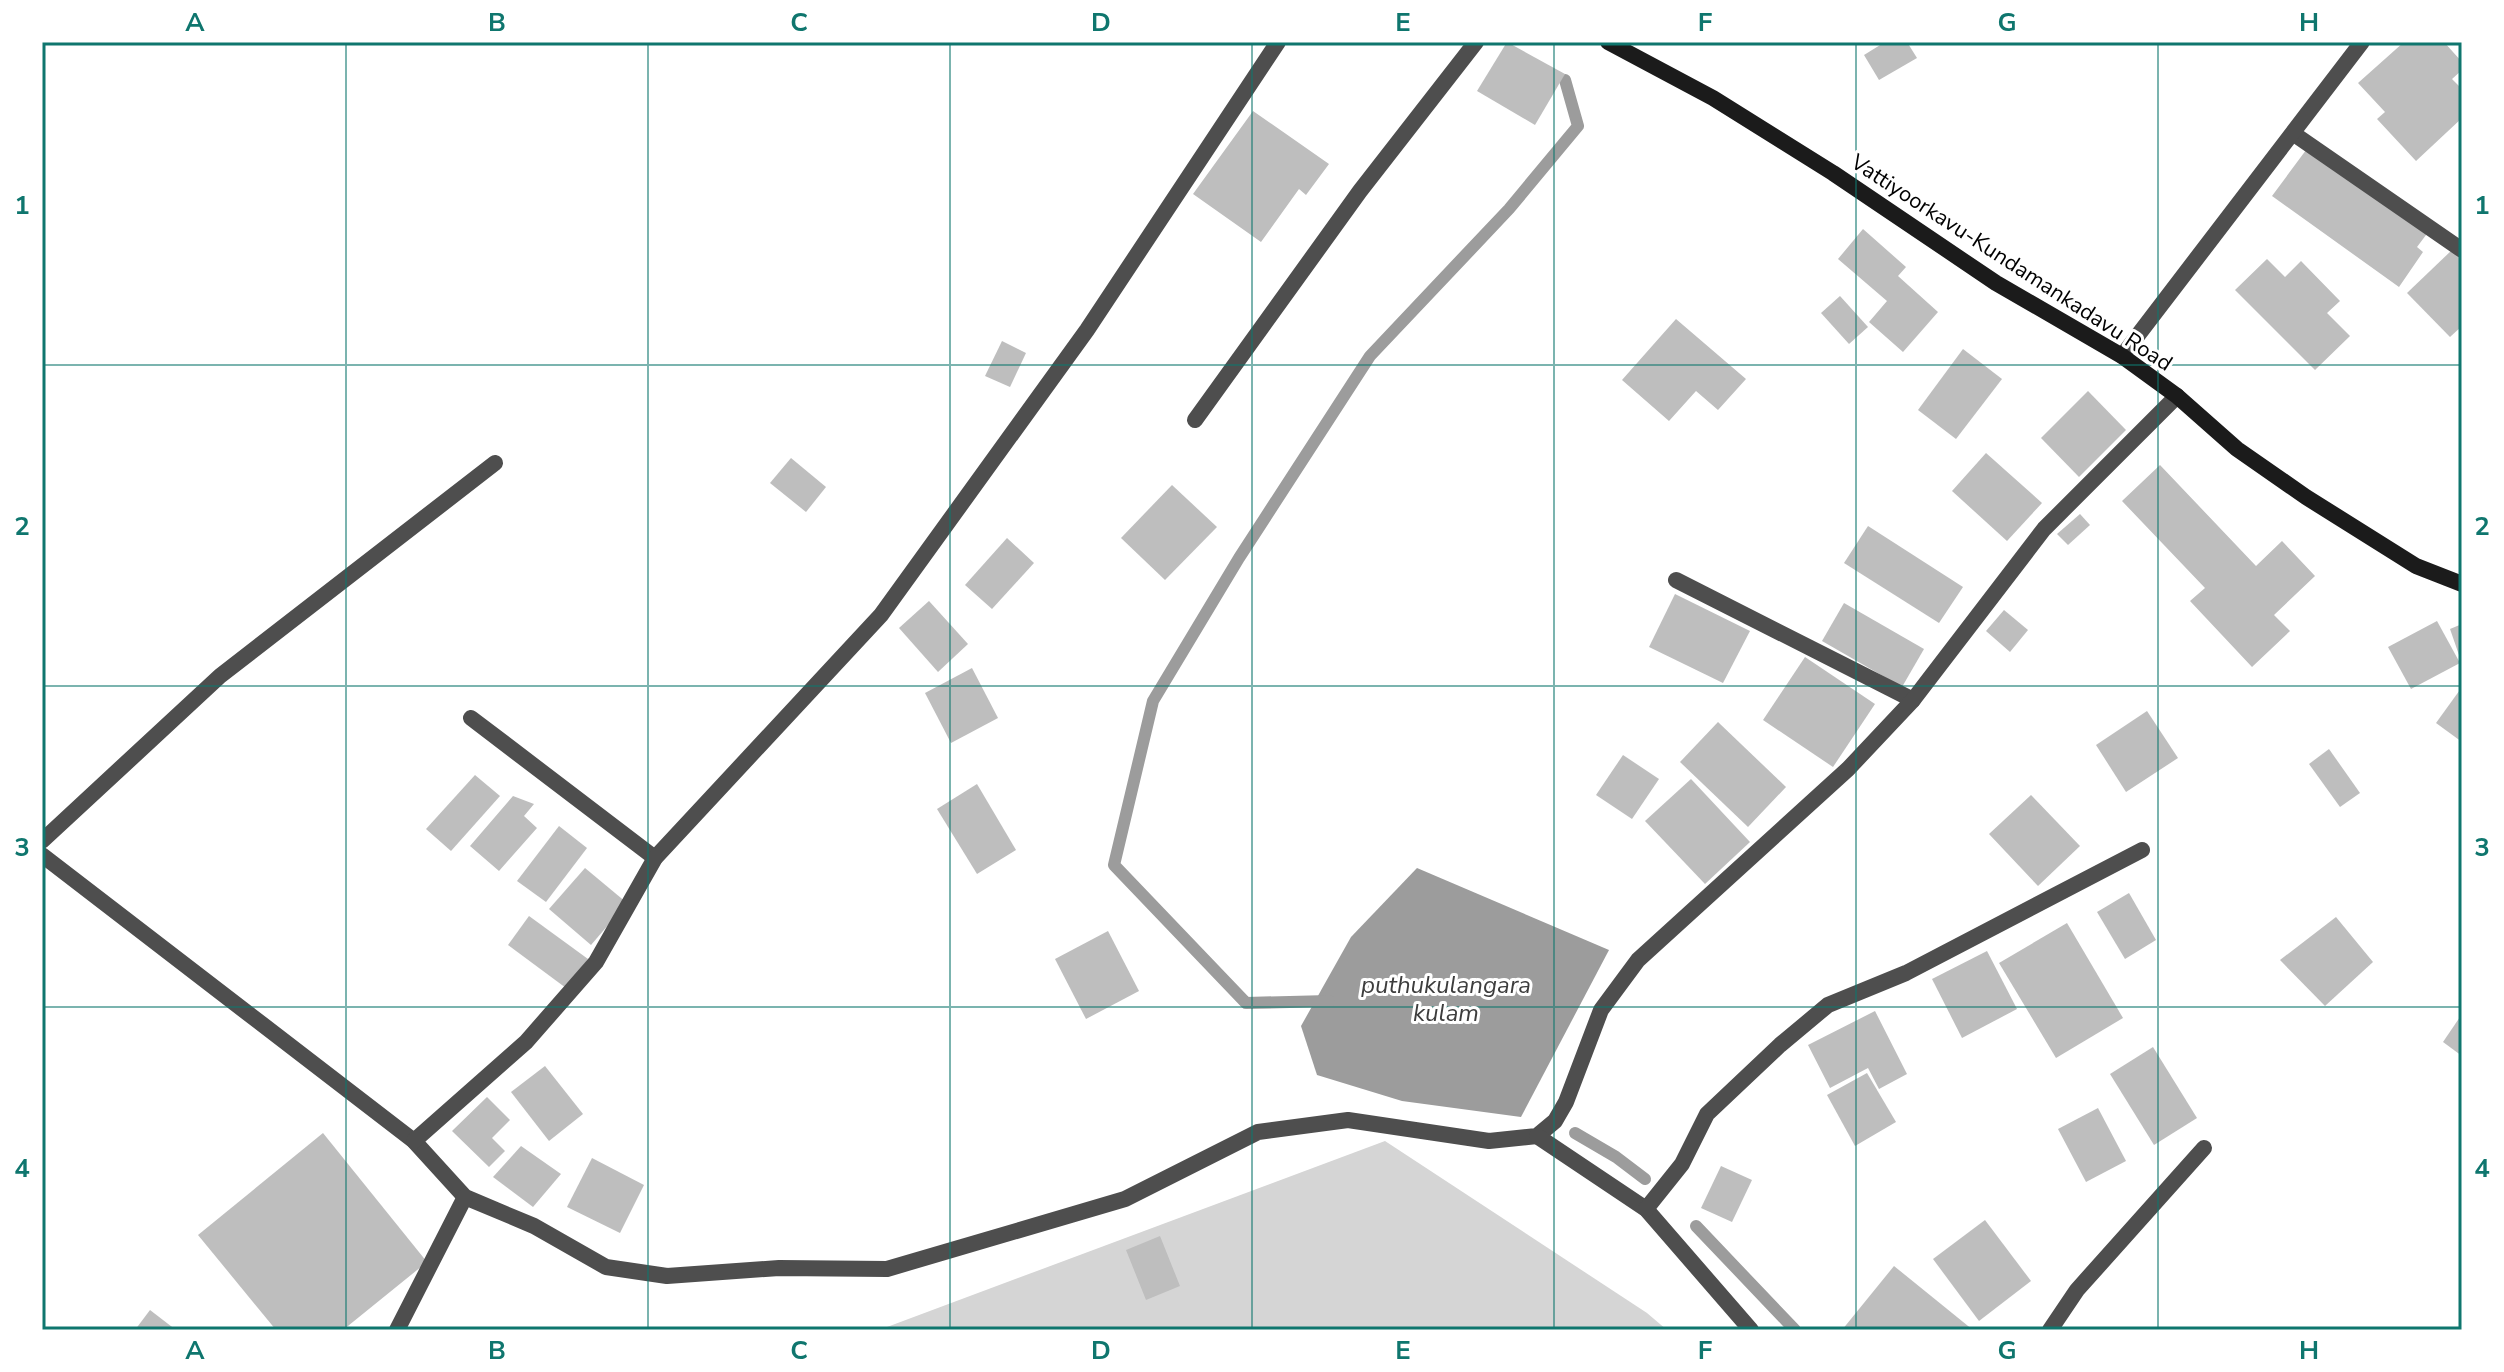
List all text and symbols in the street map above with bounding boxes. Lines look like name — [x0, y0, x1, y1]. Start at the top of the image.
text: A — [185, 5, 205, 40]
text: B — [488, 5, 506, 40]
text: C — [790, 5, 808, 40]
text: D — [1091, 5, 1111, 40]
text: E — [1395, 5, 1411, 40]
text: F — [1698, 5, 1712, 40]
text: G — [1997, 5, 2017, 40]
text: H — [2299, 5, 2319, 40]
street label: Vattiyoorkavu-Kundamankadavu Road — [1844, 147, 2178, 378]
text: 1 — [14, 188, 30, 223]
text: 1 — [2474, 188, 2490, 223]
text: 2 — [14, 509, 30, 544]
text: 2 — [2474, 509, 2490, 544]
text: 3 — [14, 830, 30, 865]
text: 3 — [2474, 830, 2490, 865]
water label: puthukulangara kulam — [1361, 969, 1531, 1029]
text: 4 — [14, 1151, 30, 1186]
text: 4 — [2474, 1151, 2490, 1186]
text: A — [185, 1333, 205, 1368]
text: B — [488, 1333, 506, 1368]
text: C — [790, 1333, 808, 1368]
text: D — [1091, 1333, 1111, 1368]
text: E — [1395, 1333, 1411, 1368]
text: F — [1698, 1333, 1712, 1368]
text: G — [1997, 1333, 2017, 1368]
text: H — [2299, 1333, 2319, 1368]

